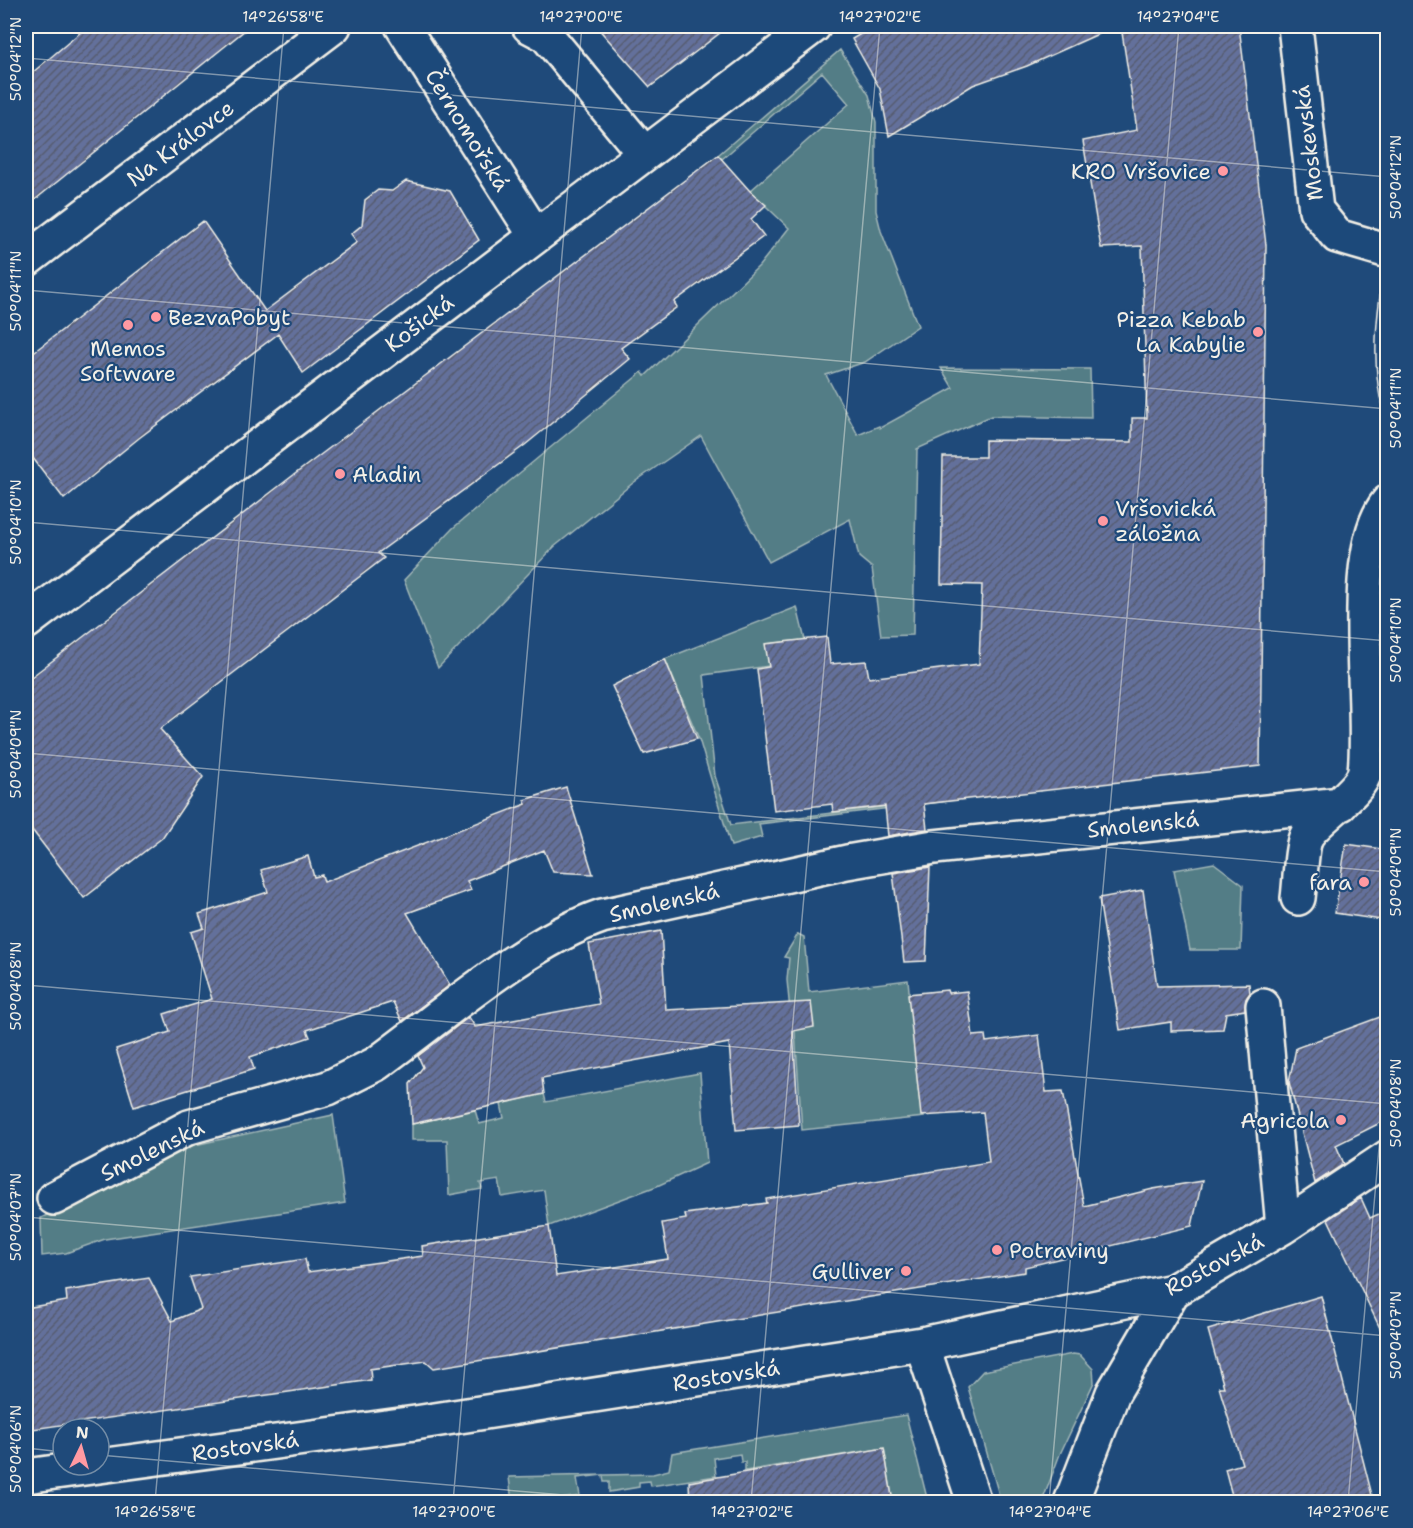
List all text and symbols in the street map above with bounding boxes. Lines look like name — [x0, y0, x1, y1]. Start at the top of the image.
text: 14°26'58"E — [242, 7, 324, 27]
text: 14°27'00"E — [539, 7, 623, 27]
text: 14°27'02"E — [839, 7, 921, 27]
text: 14°27'04"E — [1137, 7, 1219, 27]
text: 50°04'12"N — [6, 17, 26, 101]
street label: Černomořská — [418, 64, 517, 197]
street label: Moskevská — [1287, 83, 1330, 202]
street label: Na Královce — [121, 93, 240, 193]
text: 50°04'12"N — [1386, 135, 1406, 219]
place label: KRO Vršovice — [1071, 157, 1211, 186]
marker: KRO Vršovice — [1216, 164, 1230, 178]
text: 50°04'11"N — [6, 250, 26, 332]
street label: Košická — [379, 288, 460, 359]
place label: BezvaPobyt — [168, 303, 291, 332]
place label: Pizza Kebab La Kabylie — [1116, 305, 1246, 359]
marker: BezvaPobyt — [149, 310, 163, 324]
marker: Memos Software — [121, 318, 135, 332]
marker: Pizza Kebab La Kabylie — [1251, 325, 1265, 339]
place label: Memos Software — [80, 334, 176, 388]
text: 50°04'11"N — [1386, 367, 1406, 449]
place label: Aladin — [352, 460, 421, 489]
marker: Aladin — [333, 467, 347, 481]
text: 50°04'10"N — [6, 479, 26, 565]
place label: Vršovická záložna — [1115, 494, 1216, 548]
marker: Vršovická záložna — [1096, 514, 1110, 528]
text: 50°04'10"N — [1386, 597, 1406, 683]
text: 50°04'09"N — [6, 710, 26, 798]
street label: Smolenská — [1086, 804, 1201, 845]
text: 50°04'09"N — [1386, 828, 1406, 916]
place label: fara — [1309, 868, 1352, 897]
marker: fara — [1357, 875, 1371, 889]
street label: Smolenská — [606, 876, 722, 929]
text: 50°04'08"N — [6, 942, 26, 1030]
text: 50°04'08"N — [1386, 1059, 1406, 1147]
place label: Agricola — [1240, 1106, 1329, 1135]
street label: Smolenská — [95, 1113, 209, 1188]
marker: Agricola — [1334, 1113, 1348, 1127]
text: 50°04'07"N — [6, 1173, 26, 1261]
street label: Rostovská — [1160, 1226, 1269, 1303]
place label: Potraviny — [1009, 1236, 1109, 1265]
marker: Potraviny — [990, 1243, 1004, 1257]
place label: Gulliver — [812, 1257, 894, 1286]
marker: Gulliver — [899, 1264, 913, 1278]
text: 50°04'07"N — [1386, 1291, 1406, 1379]
street label: Rostovská — [671, 1353, 782, 1398]
text: 50°04'06"N — [6, 1405, 26, 1493]
north arrow — [51, 1417, 111, 1477]
text: N — [75, 1422, 89, 1444]
street label: Rostovská — [190, 1425, 301, 1468]
text: 14°26'58"E — [114, 1502, 196, 1522]
text: 14°27'00"E — [412, 1502, 496, 1522]
text: 14°27'02"E — [711, 1502, 793, 1522]
text: 14°27'04"E — [1009, 1502, 1091, 1522]
text: 14°27'06"E — [1307, 1502, 1389, 1522]

